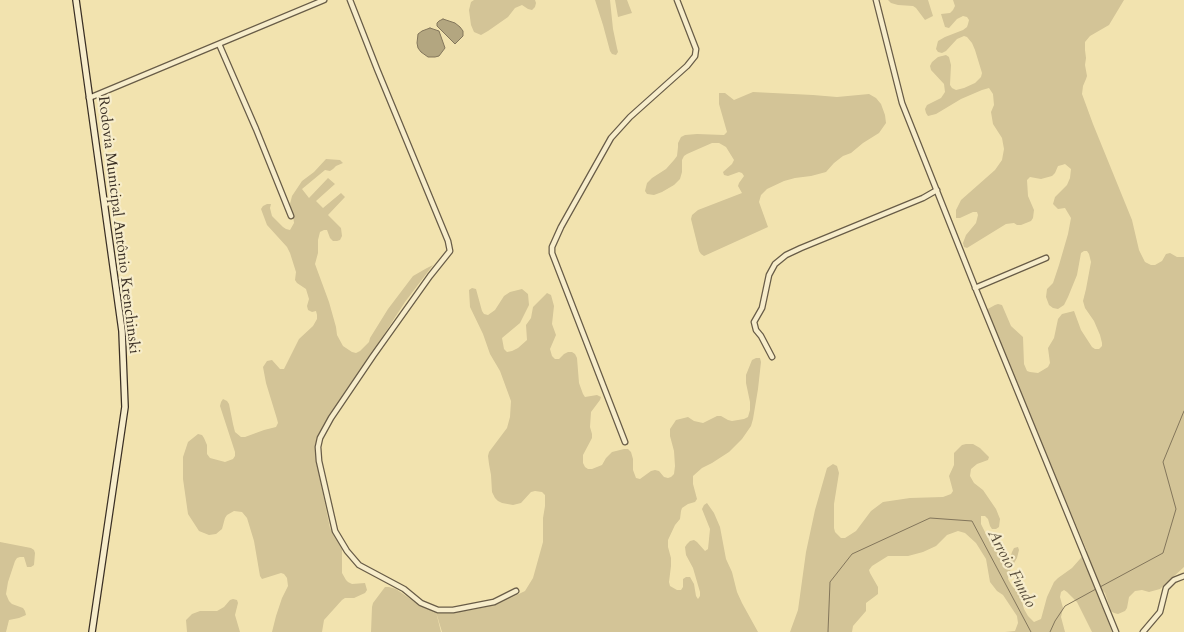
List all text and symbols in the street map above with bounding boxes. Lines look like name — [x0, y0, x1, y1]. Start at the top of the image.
street label: Rodovia Municipal Antônio Krenchinski — [93, 95, 143, 355]
water label: Arroio Fundo — [982, 527, 1040, 611]

